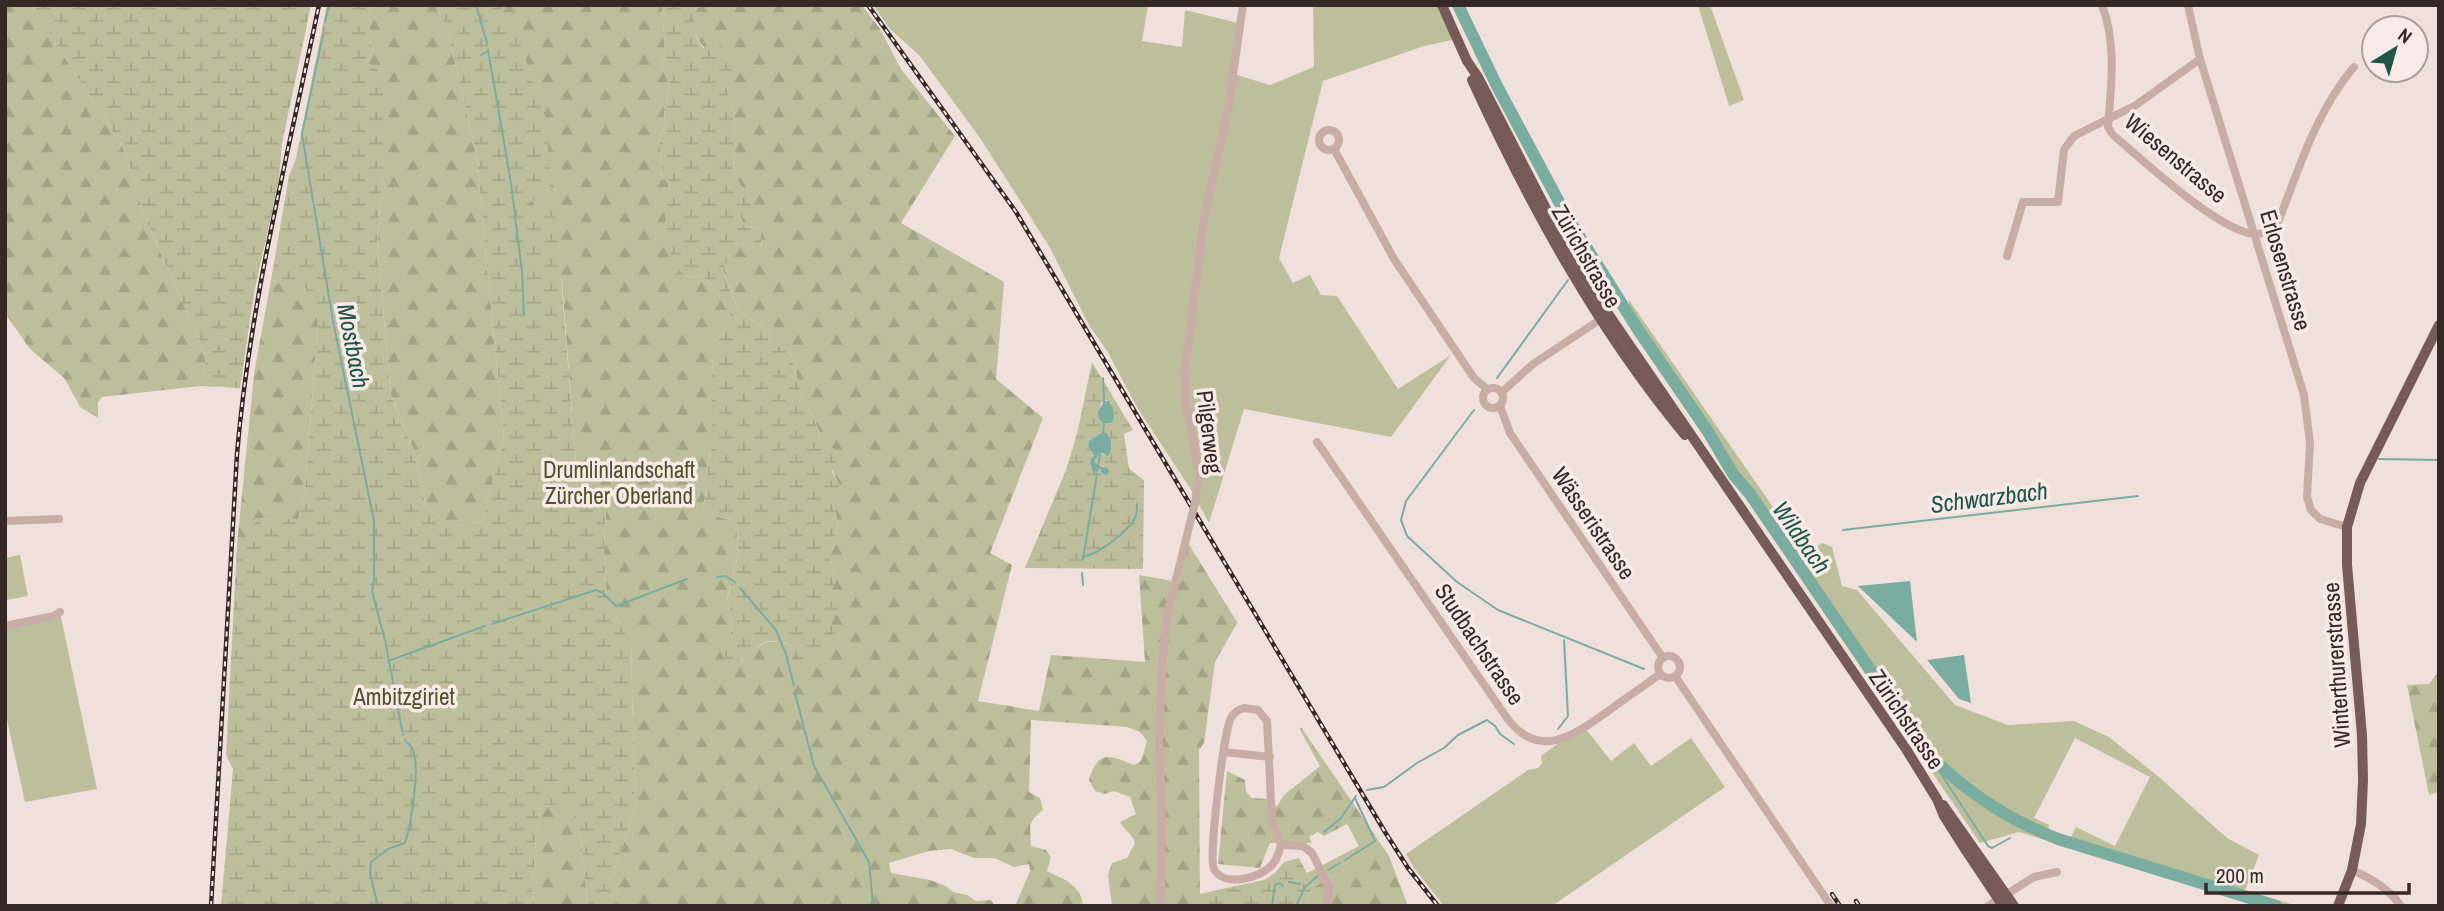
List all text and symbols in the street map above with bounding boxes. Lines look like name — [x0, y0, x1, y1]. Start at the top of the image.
north arrow — [2360, 14, 2430, 84]
text: N — [2393, 22, 2418, 49]
street label: Wiesenstrasse — [2118, 106, 2234, 210]
street label: Zürichstrasse — [1545, 199, 1629, 313]
street label: Erlosenstrasse — [2253, 206, 2319, 334]
water label: Mostbach — [330, 301, 378, 391]
street label: Pilgerweg — [1190, 388, 1231, 476]
park label: Drumlinlandschaft Zürcher Oberland — [543, 454, 695, 511]
street label: Wässeristrasse — [1545, 461, 1643, 585]
water label: Schwarzbach — [1928, 474, 2050, 520]
water label: Wildbach — [1765, 494, 1839, 580]
street label: Studbachstrasse — [1428, 577, 1532, 711]
street label: Winterthurerstrasse — [2315, 581, 2357, 749]
street label: Zürichstrasse — [1862, 663, 1952, 775]
park label: Ambitzgiriet — [352, 681, 455, 712]
scale bar — [2206, 852, 2409, 896]
text: 200 m — [2216, 861, 2264, 890]

